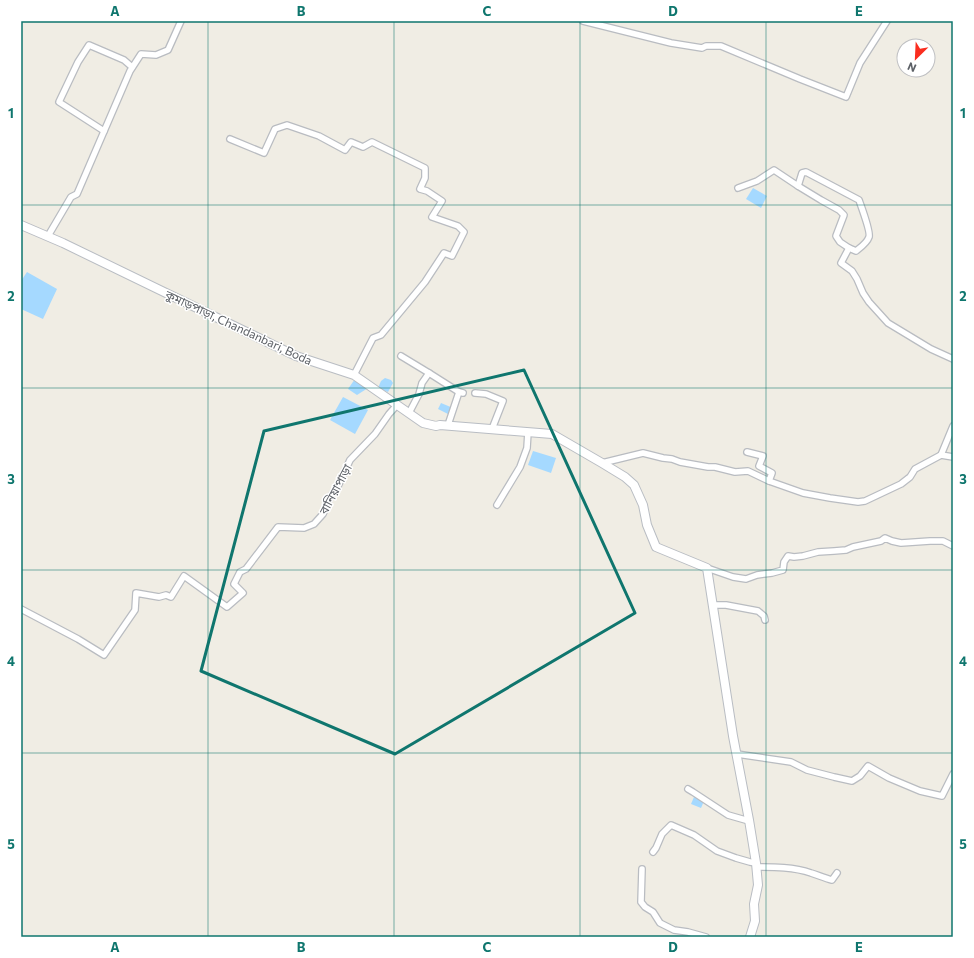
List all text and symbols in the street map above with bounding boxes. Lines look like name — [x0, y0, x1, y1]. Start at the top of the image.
text: A — [110, 3, 120, 19]
text: B — [297, 3, 306, 19]
text: C — [483, 3, 492, 19]
text: D — [668, 3, 678, 19]
text: E — [855, 3, 863, 19]
north arrow — [896, 38, 936, 78]
text: N — [905, 60, 918, 75]
text: 1 — [8, 105, 14, 121]
text: 1 — [960, 105, 966, 121]
street label: কুমাড়পাড়া, Chandanbari, Boda — [162, 286, 315, 369]
text: 2 — [7, 288, 15, 304]
text: 2 — [959, 288, 967, 304]
street label: বানিয়াপাড়া — [315, 461, 355, 518]
text: 3 — [7, 471, 15, 487]
text: 3 — [959, 471, 967, 487]
text: 4 — [7, 653, 15, 669]
text: 4 — [959, 653, 967, 669]
text: 5 — [7, 836, 15, 852]
text: 5 — [959, 836, 967, 852]
text: A — [110, 939, 120, 955]
text: B — [297, 939, 306, 955]
text: C — [483, 939, 492, 955]
text: D — [668, 939, 678, 955]
text: E — [855, 939, 863, 955]

